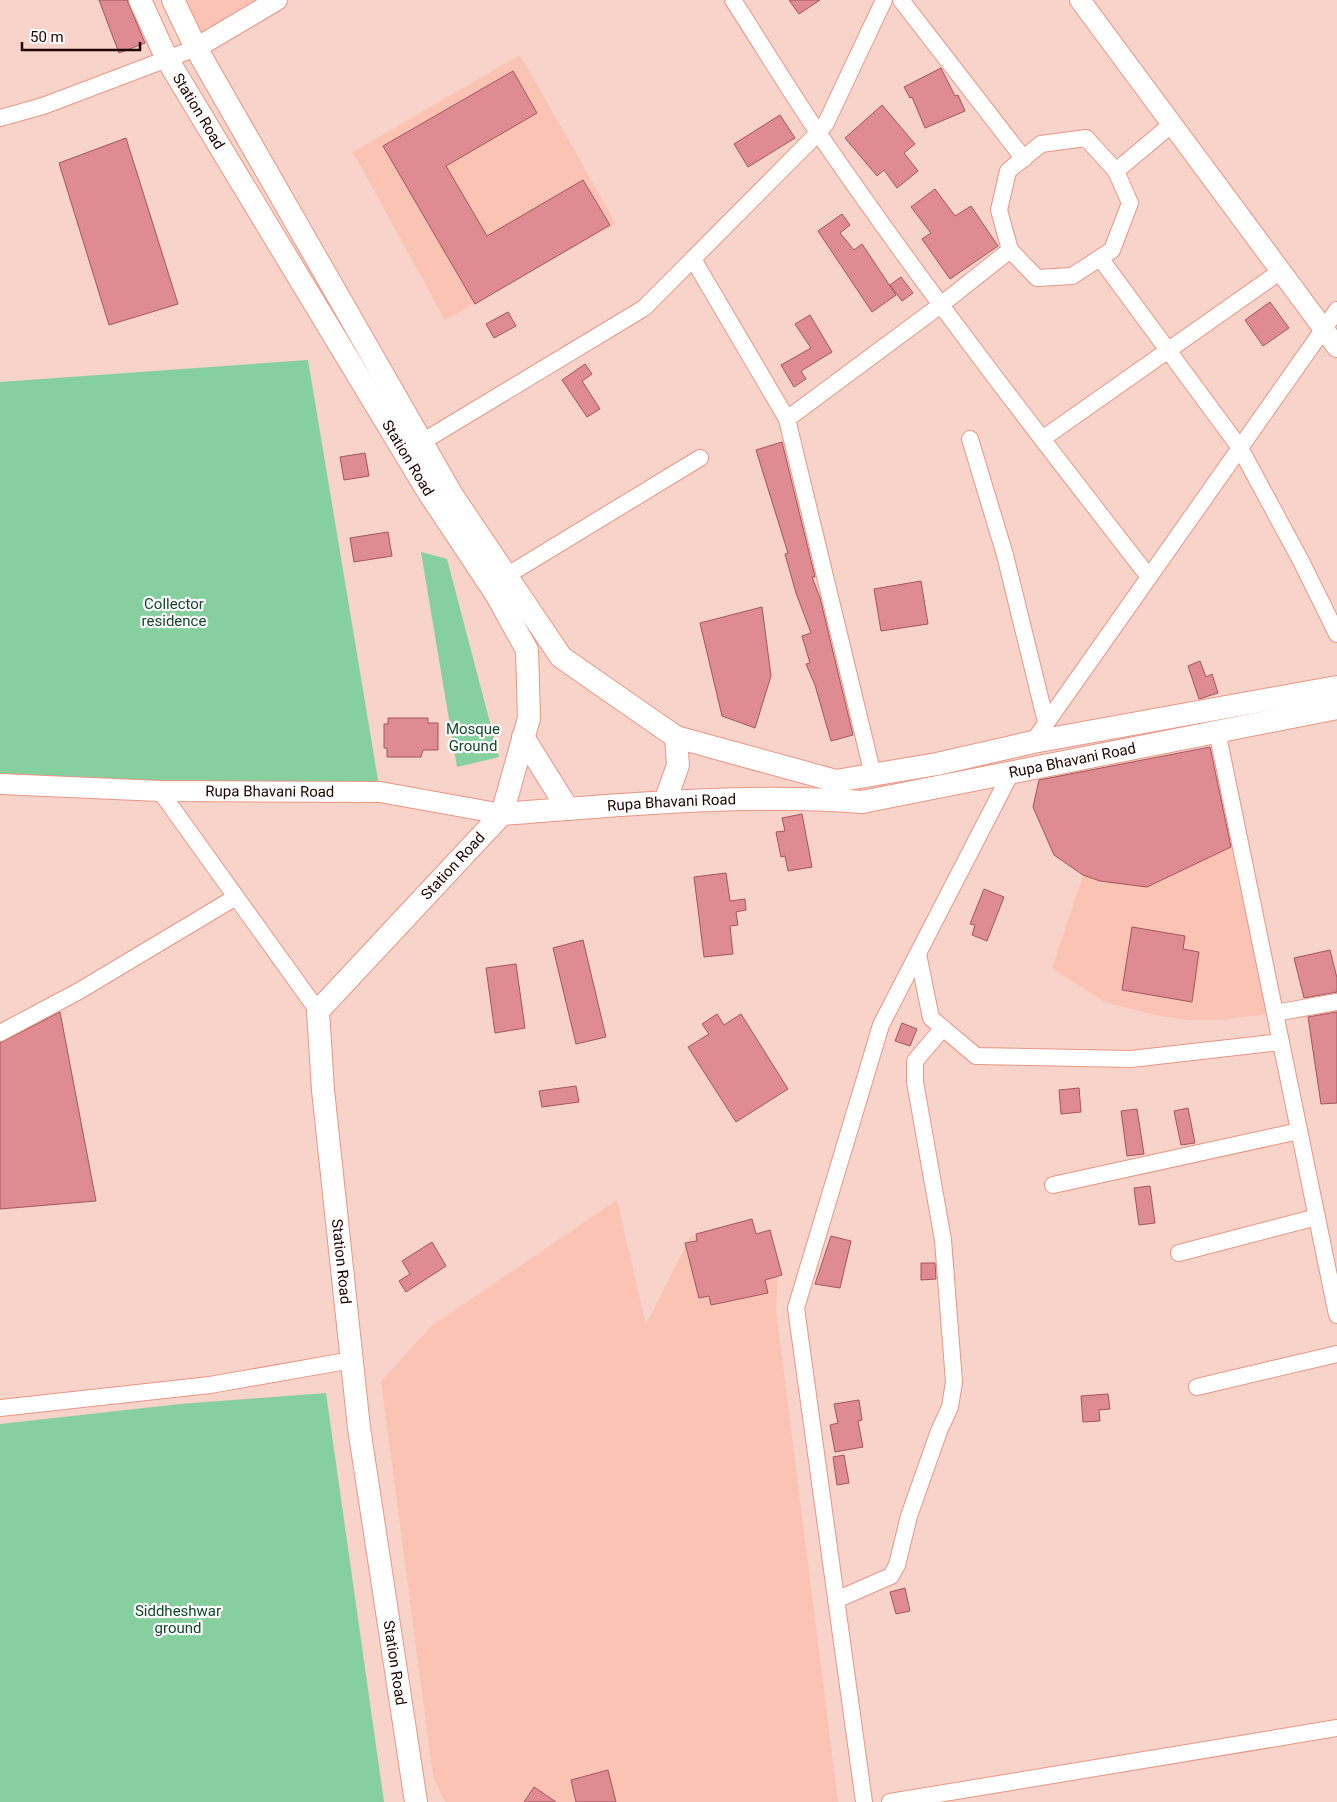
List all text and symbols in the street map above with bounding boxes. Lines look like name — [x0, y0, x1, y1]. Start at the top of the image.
scale bar — [22, 20, 140, 52]
text: 50 m — [30, 28, 64, 46]
street label: Station Road — [169, 70, 228, 153]
street label: Station Road — [378, 417, 438, 499]
park label: Collector residence — [142, 595, 206, 630]
park label: Mosque Ground — [446, 720, 500, 755]
street label: Rupa Bhavani Road — [1007, 739, 1137, 782]
street label: Rupa Bhavani Road — [205, 782, 334, 801]
street label: Rupa Bhavani Road — [607, 790, 736, 815]
street label: Station Road — [417, 829, 489, 903]
street label: Station Road — [328, 1218, 355, 1305]
park label: Siddheshwar ground — [135, 1602, 221, 1637]
street label: Station Road — [379, 1619, 410, 1707]

